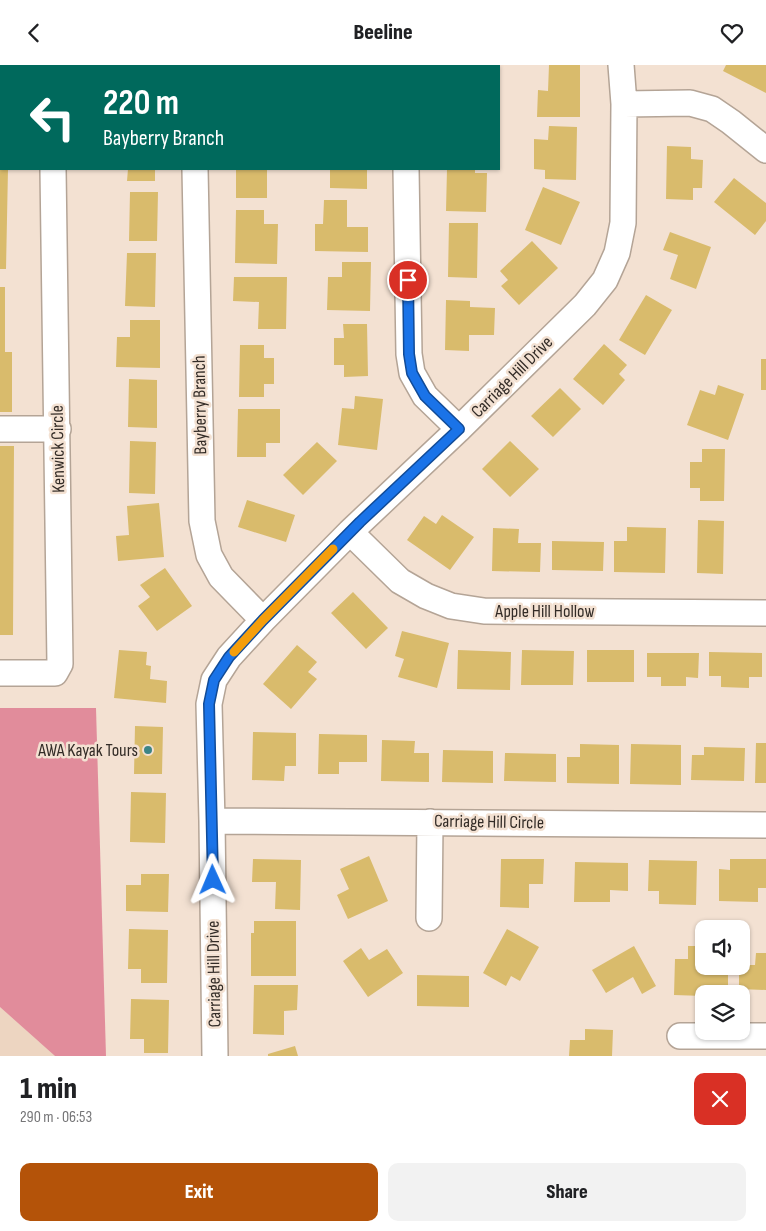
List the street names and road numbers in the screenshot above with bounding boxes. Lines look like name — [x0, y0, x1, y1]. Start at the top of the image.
street label: Carriage Hill Drive — [467, 332, 557, 422]
street label: Bayberry Branch — [189, 355, 211, 455]
street label: Kenwick Circle — [47, 405, 69, 493]
street label: Apple Hill Hollow — [494, 601, 595, 622]
street label: Carriage Hill Circle — [434, 811, 544, 833]
street label: Carriage Hill Drive — [203, 920, 225, 1028]

